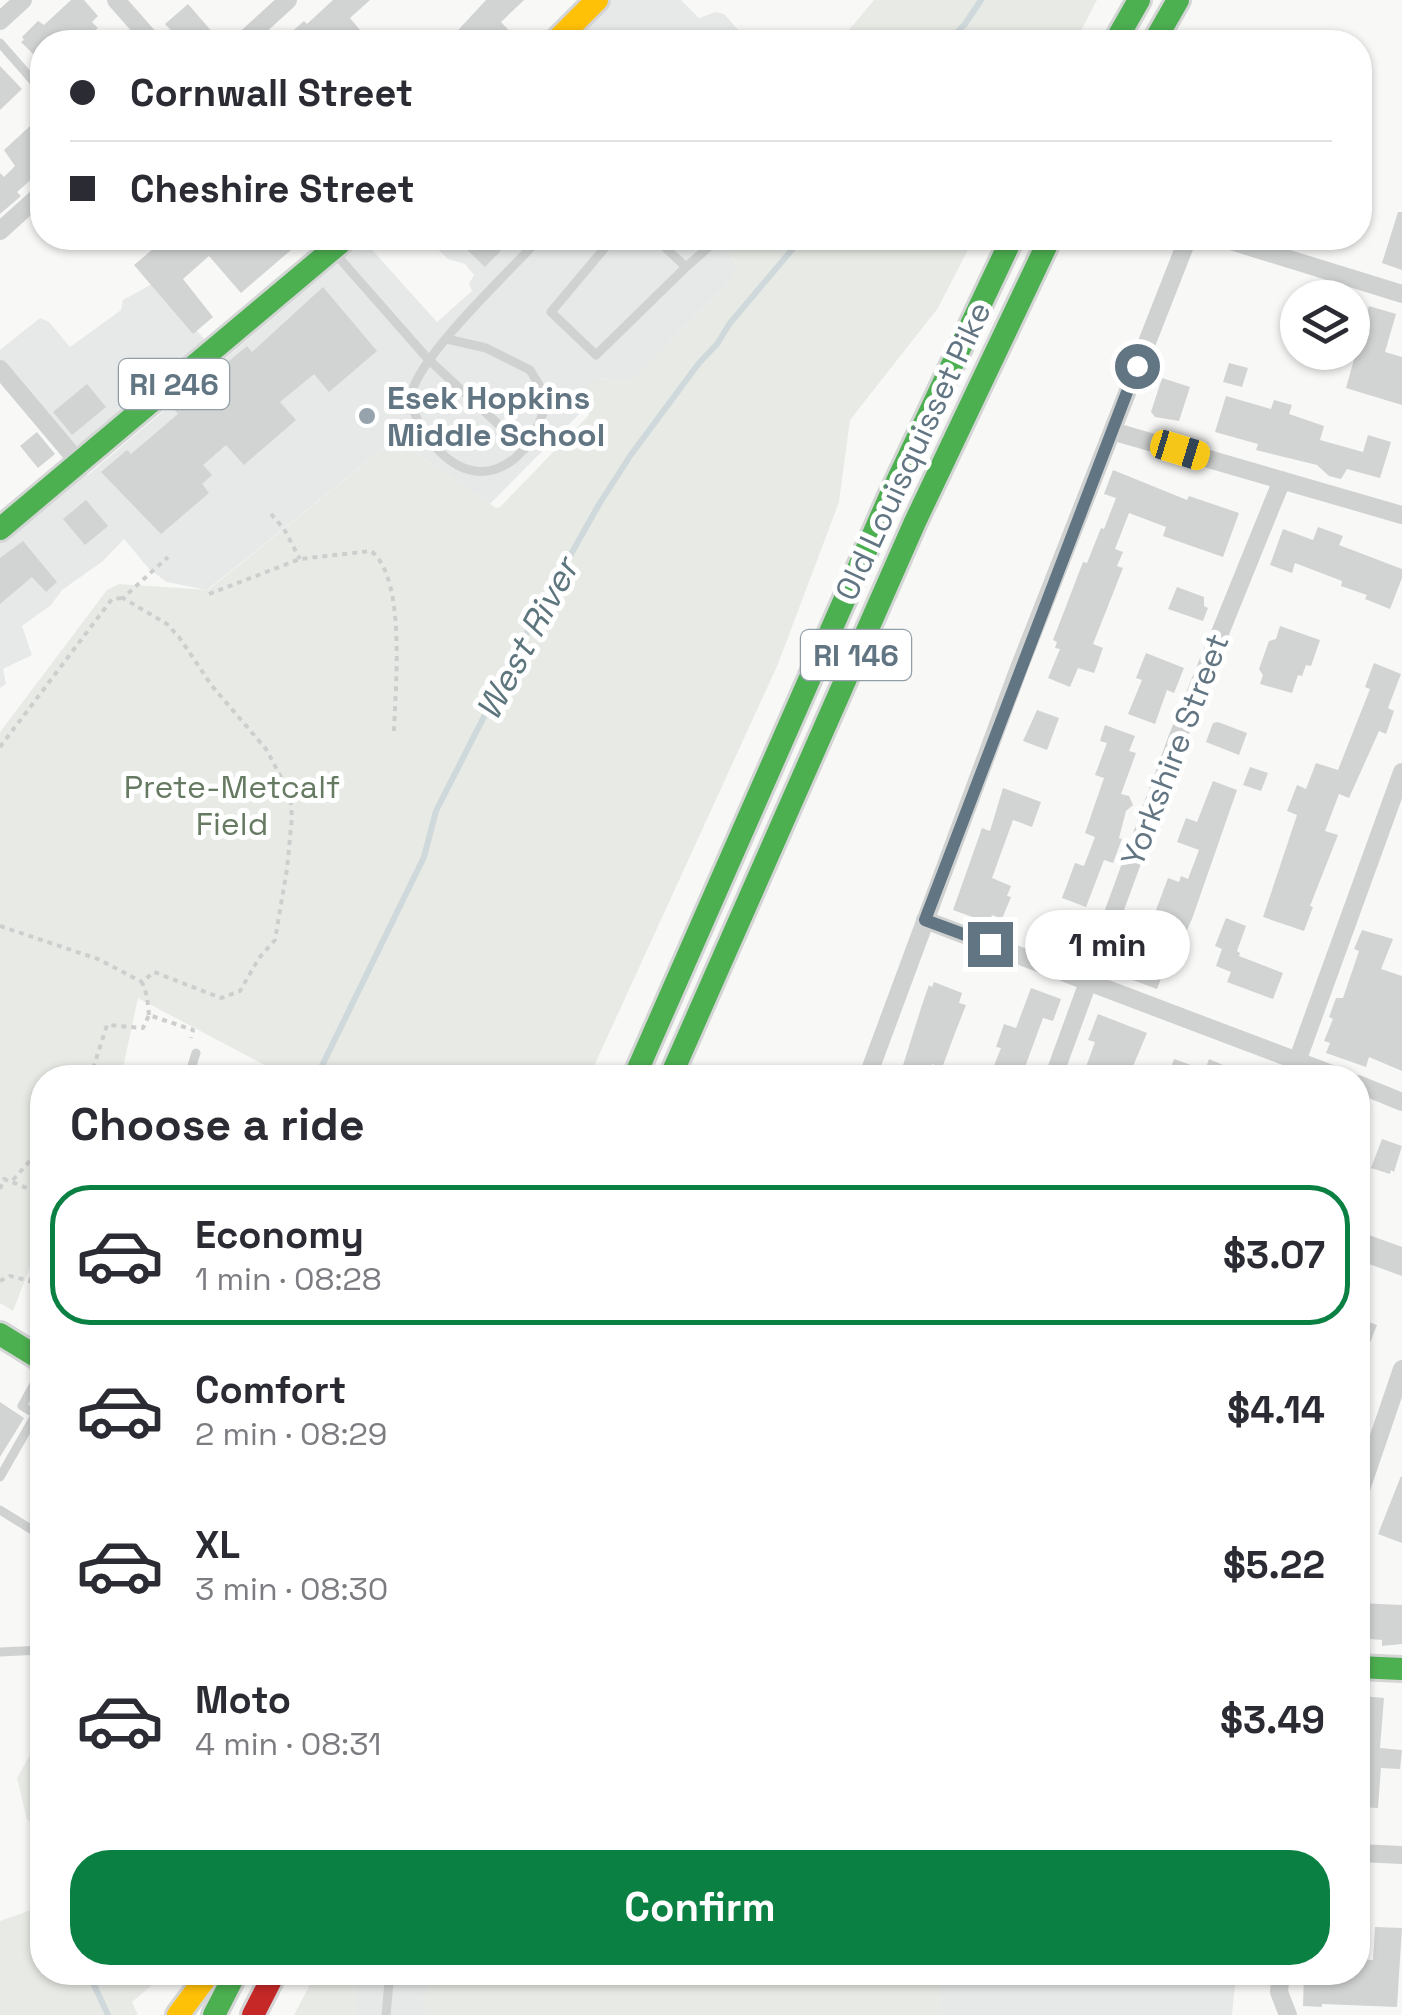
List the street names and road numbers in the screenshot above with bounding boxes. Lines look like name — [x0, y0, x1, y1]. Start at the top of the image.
street label: Old Louisquisset Pike — [826, 295, 1000, 607]
road number: RI 246 — [119, 359, 229, 409]
street label: Yorkshire Street — [1112, 628, 1238, 872]
road number: RI 146 — [801, 630, 911, 680]

